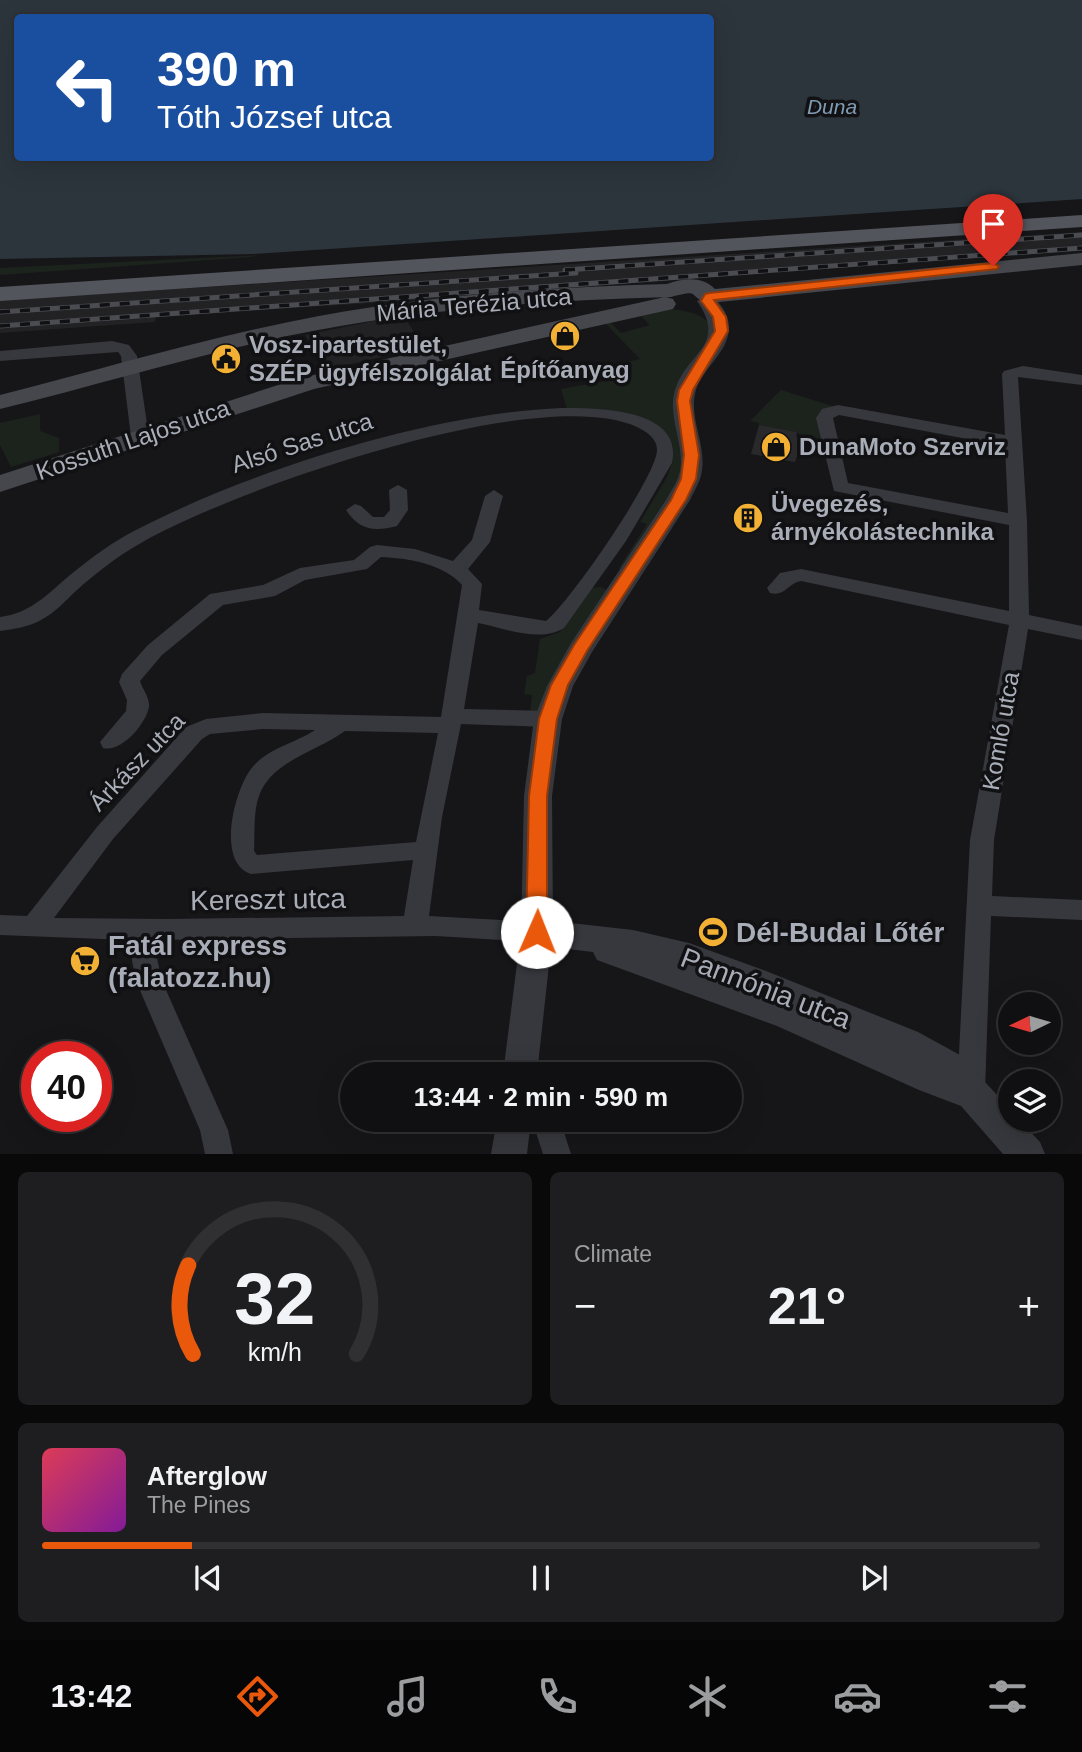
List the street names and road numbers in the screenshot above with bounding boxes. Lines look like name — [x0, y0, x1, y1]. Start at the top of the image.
street label: Mária Terézia utca — [375, 282, 573, 326]
street label: Kossuth Lajos utca — [33, 394, 234, 485]
street label: Alsó Sas utca — [228, 407, 376, 478]
street label: Komló utca — [977, 669, 1024, 792]
street label: Árkász utca — [83, 707, 190, 816]
street label: Kereszt utca — [190, 883, 347, 916]
street label: Pannónia utca — [677, 942, 855, 1035]

